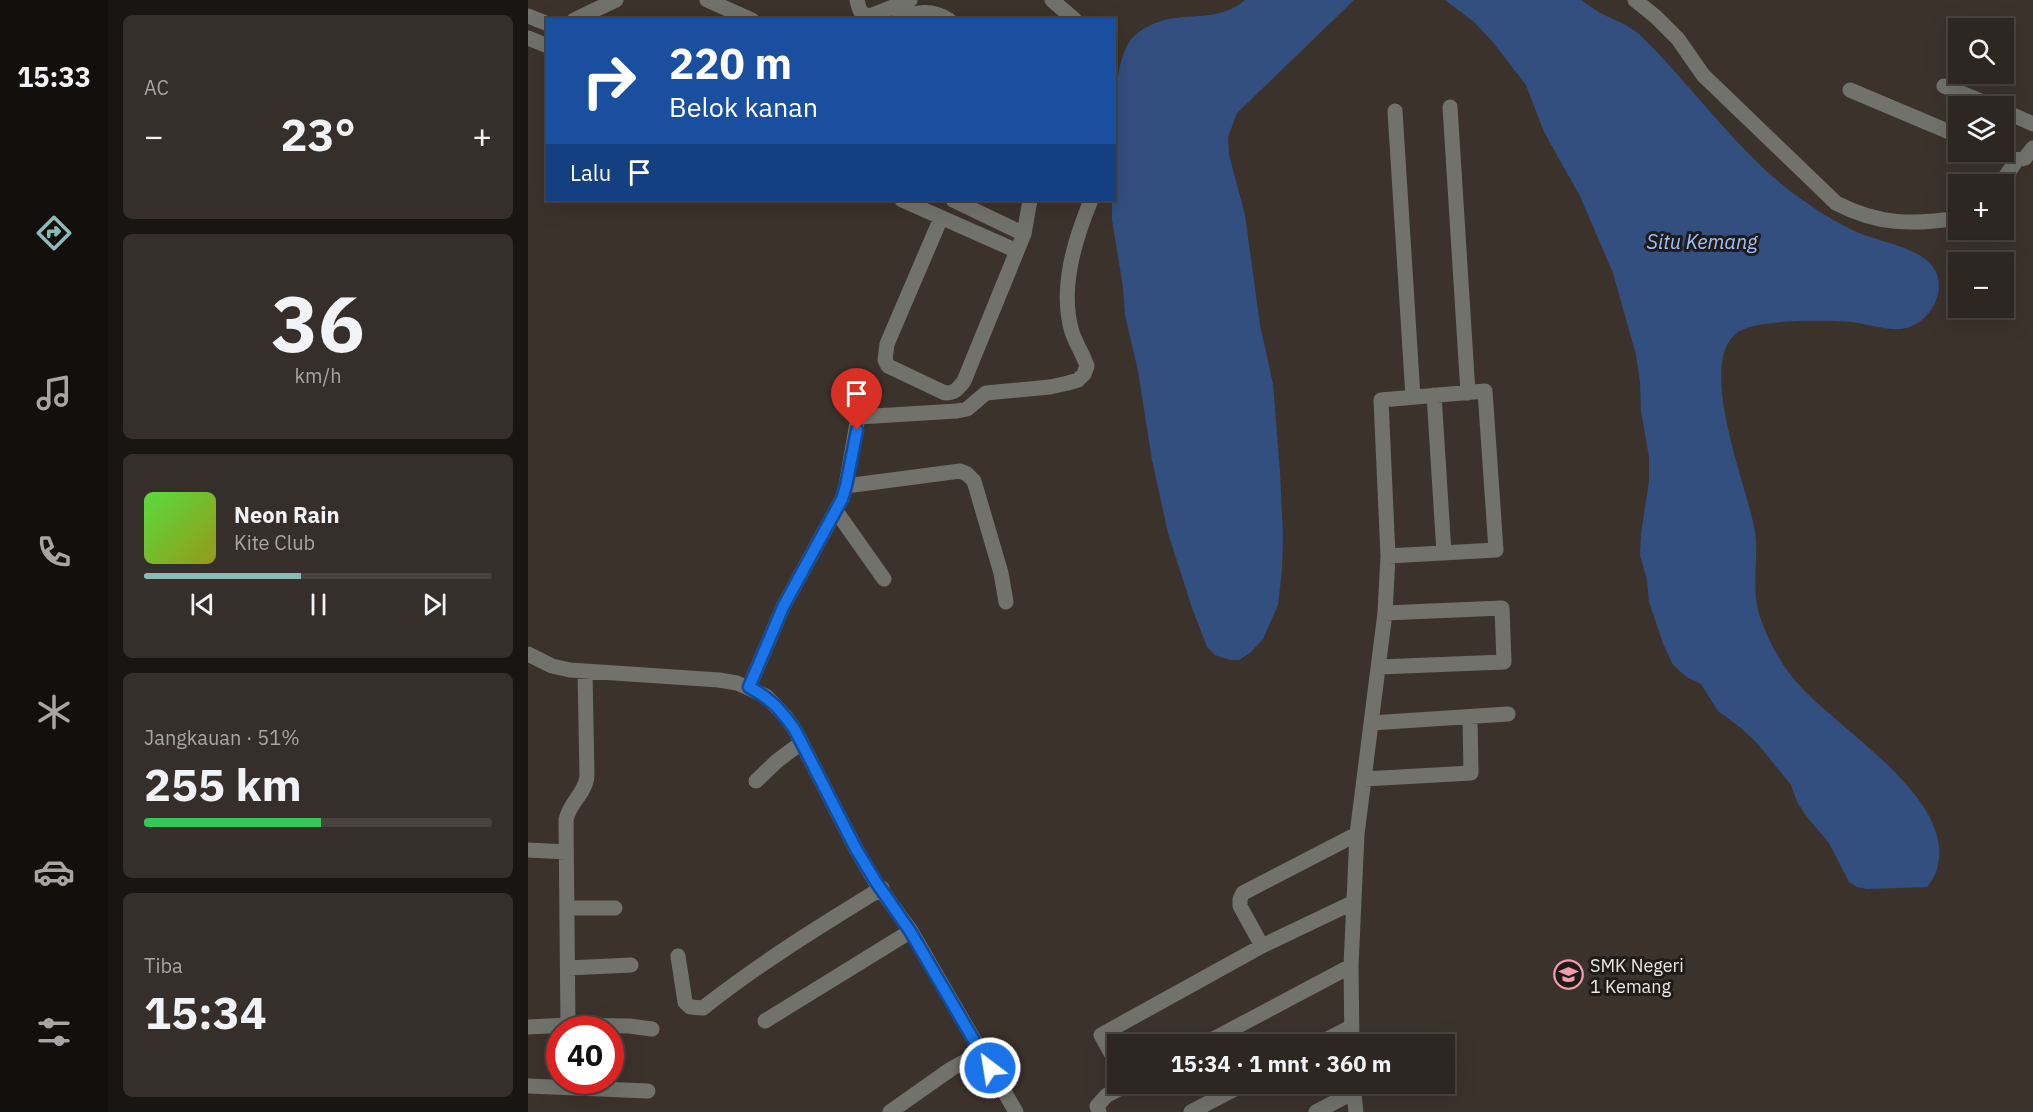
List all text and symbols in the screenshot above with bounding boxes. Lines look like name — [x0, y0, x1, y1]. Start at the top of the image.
map controls — [1948, 18, 2014, 318]
button: search — [1948, 18, 2014, 84]
text: 220 m — [669, 36, 792, 91]
icon: right — [570, 42, 648, 120]
text: 15:33 — [17, 59, 91, 94]
text: AC — [144, 74, 169, 101]
text: Belok kanan — [669, 89, 818, 124]
button: layers — [1948, 96, 2014, 162]
text: 23° — [280, 105, 356, 163]
text: − — [144, 114, 164, 157]
text: + — [472, 114, 492, 157]
icon: arrive — [623, 156, 656, 189]
text: Lalu — [570, 158, 611, 187]
button: + — [1948, 174, 2014, 240]
icon: directions — [33, 212, 75, 254]
water label: Situ Kemang — [1647, 228, 1758, 255]
button: − — [1948, 252, 2014, 318]
text: 36 — [271, 272, 365, 373]
text: km/h — [294, 362, 342, 389]
pin — [831, 368, 882, 430]
icon: music — [33, 372, 75, 414]
icon: arrive — [840, 377, 873, 410]
text: Neon Rain — [234, 500, 340, 529]
text: Kite Club — [234, 529, 315, 556]
icon: phone — [33, 531, 75, 573]
icon: previous — [186, 588, 219, 621]
icon: pause — [302, 588, 335, 621]
icon: next — [418, 588, 451, 621]
icon: climate — [33, 691, 75, 733]
text: Jangkauan · 51% — [144, 724, 300, 751]
text: 255 km — [144, 755, 302, 813]
icon: car — [33, 851, 75, 893]
text: Tiba — [144, 952, 183, 979]
place label: SMK Negeri 1 Kemang — [1590, 954, 1684, 998]
school or university icon: SMK Negeri 1 Kemang — [1553, 959, 1585, 991]
text: 15:34 — [144, 983, 267, 1041]
icon: filters — [33, 1011, 75, 1053]
speed limit sign: 40 — [546, 1016, 624, 1094]
position arrow — [958, 1036, 1022, 1100]
text: 15:34 · 1 mnt · 360 m — [1171, 1049, 1391, 1078]

